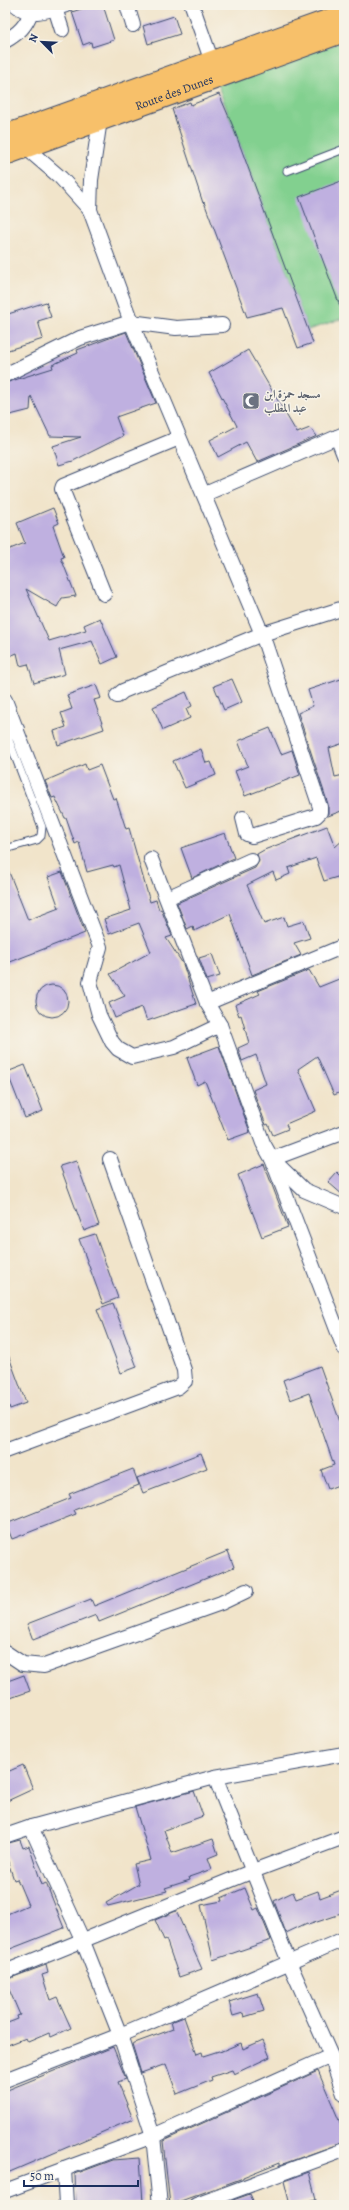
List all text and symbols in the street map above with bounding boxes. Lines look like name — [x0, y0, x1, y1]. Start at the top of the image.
north arrow — [22, 22, 62, 62]
text: N — [25, 31, 42, 45]
street label: Route des Dunes — [133, 71, 216, 114]
place label: مسجد حمزة ابن عبد المطلب — [264, 386, 321, 416]
mosque icon: مسجد حمزة ابن عبد المطلب — [241, 391, 261, 411]
scale bar — [24, 2162, 138, 2188]
text: 50 m — [30, 2168, 54, 2184]

